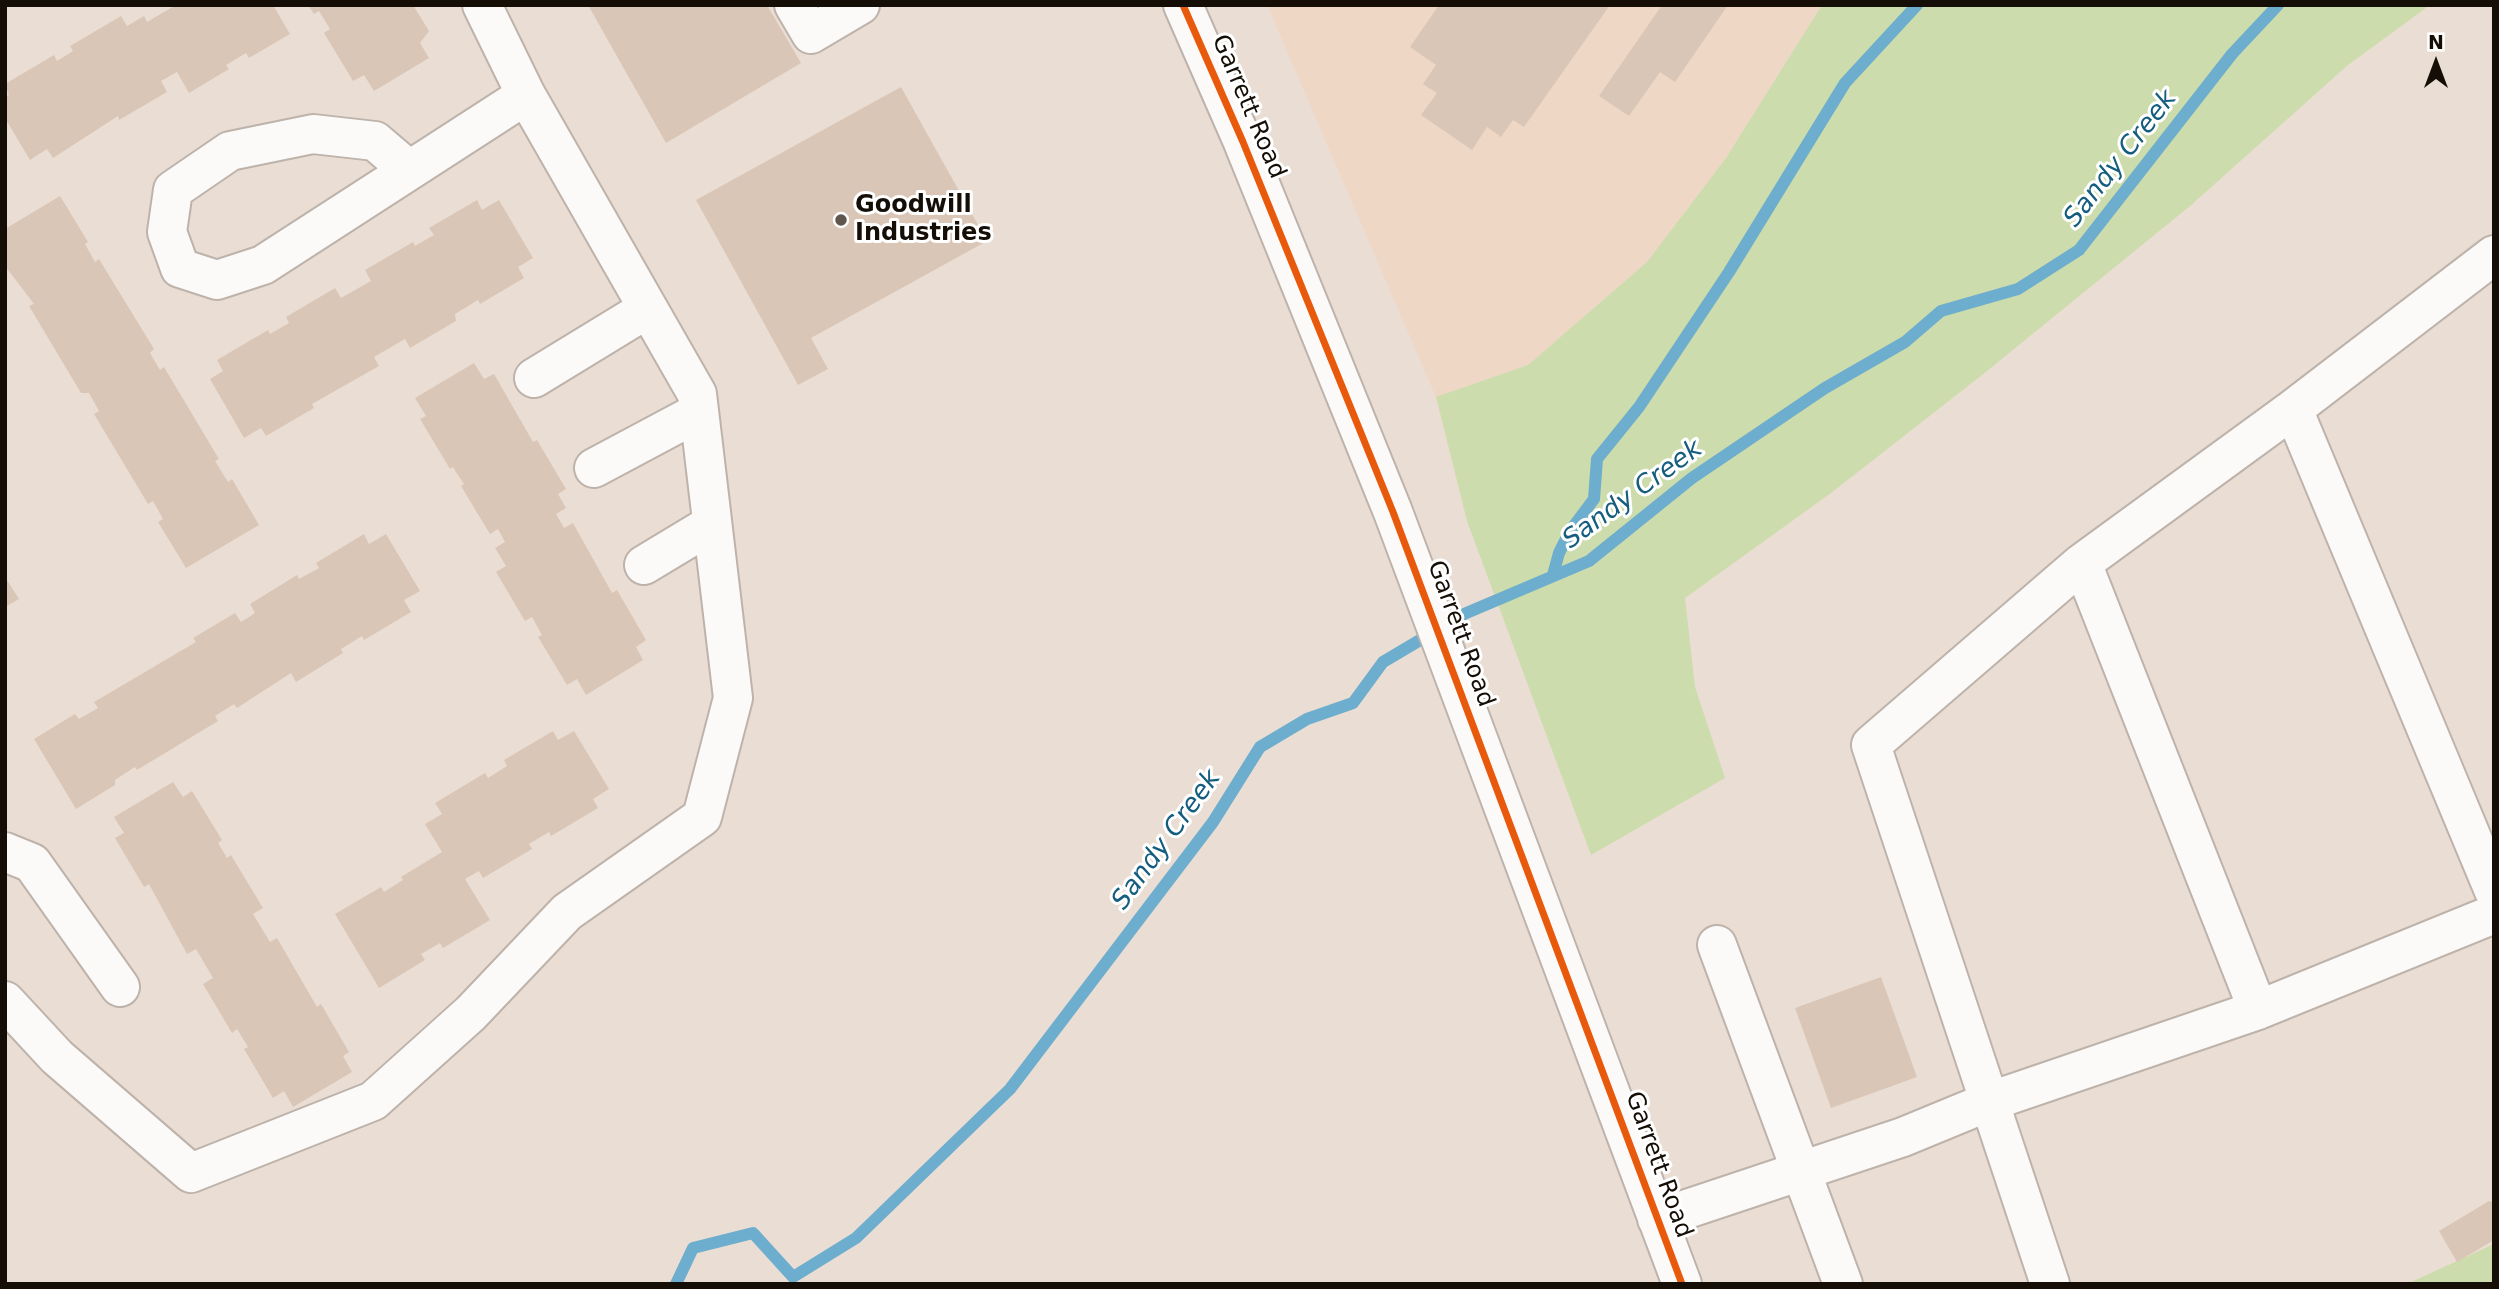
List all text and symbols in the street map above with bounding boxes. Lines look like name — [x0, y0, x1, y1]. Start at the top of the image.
north arrow — [2401, 28, 2471, 98]
street label: Garrett Road — [1205, 31, 1291, 183]
text: N — [2428, 31, 2444, 53]
water label: Sandy Creek — [2058, 84, 2184, 234]
place label: Goodwill Industries — [855, 192, 992, 248]
marker: Goodwill Industries — [833, 212, 849, 228]
water label: Sandy Creek — [1557, 434, 1709, 556]
street label: Garrett Road — [1420, 557, 1500, 711]
water label: Sandy Creek — [1106, 764, 1228, 916]
street label: Garrett Road — [1618, 1088, 1698, 1242]

